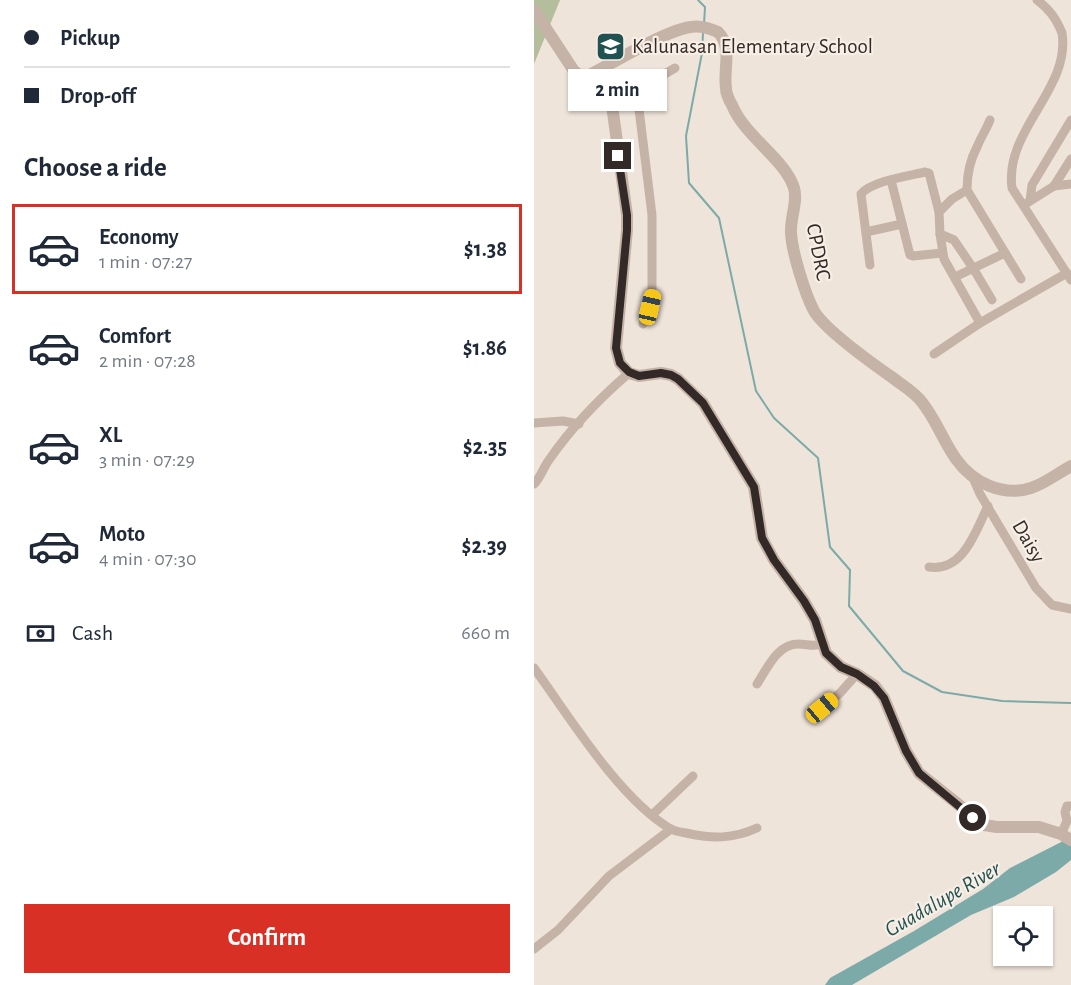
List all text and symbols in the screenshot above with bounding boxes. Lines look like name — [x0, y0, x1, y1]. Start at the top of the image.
text: Pickup — [60, 27, 120, 49]
school or university icon: Kalunasan Elementary School — [595, 30, 627, 62]
place label: Kalunasan Elementary School — [632, 36, 873, 57]
callout: 2 min — [568, 69, 668, 111]
text: 2 min — [595, 80, 640, 100]
text: Drop-off — [60, 85, 136, 107]
route end — [604, 142, 631, 169]
text: Choose a ride — [24, 154, 167, 181]
icon: car — [27, 222, 81, 276]
street label: CPDRC — [803, 222, 834, 283]
text: Economy — [99, 226, 179, 248]
text: $1.38 — [464, 238, 507, 260]
text: 1 min · 07:27 — [99, 252, 192, 272]
car — [637, 287, 663, 327]
icon: car — [27, 321, 81, 375]
text: Comfort — [99, 325, 171, 347]
text: $1.86 — [463, 337, 507, 359]
text: 2 min · 07:28 — [99, 351, 196, 371]
icon: car — [27, 420, 81, 474]
text: XL — [99, 424, 122, 446]
text: $2.35 — [463, 436, 507, 458]
text: 3 min · 07:29 — [99, 450, 195, 470]
street label: Daisy — [1008, 516, 1049, 566]
icon: car — [27, 519, 81, 573]
text: Moto — [99, 523, 145, 545]
text: $2.39 — [462, 535, 507, 557]
text: 4 min · 07:30 — [99, 549, 197, 569]
icon: cash — [24, 617, 57, 650]
text: Cash — [72, 622, 113, 644]
text: 660 m — [461, 623, 510, 643]
car — [802, 690, 842, 726]
route start — [959, 804, 986, 831]
water label: Guadalupe River — [881, 857, 1005, 942]
button: Confirm — [24, 904, 510, 973]
map controls — [993, 906, 1053, 966]
button: locate — [993, 906, 1053, 966]

